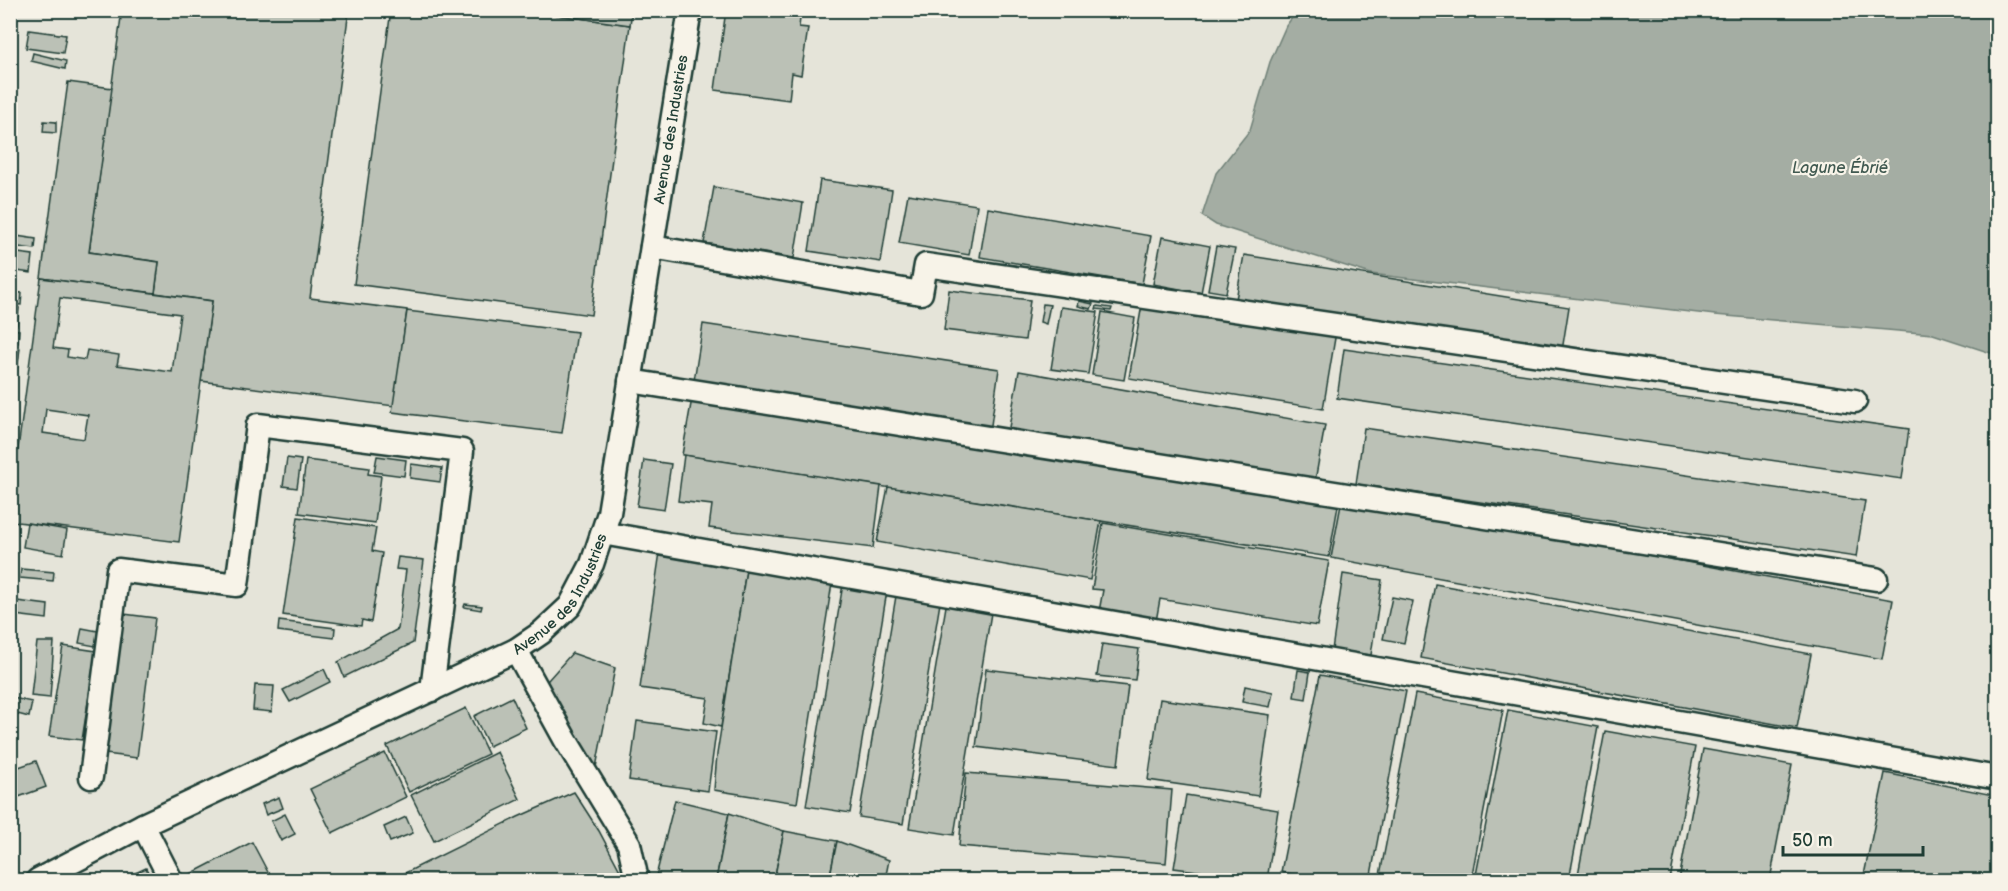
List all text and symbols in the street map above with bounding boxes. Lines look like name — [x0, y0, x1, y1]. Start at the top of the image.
street label: Avenue des Industries — [649, 53, 692, 206]
water label: Lagune Ébrié — [1792, 157, 1888, 178]
street label: Avenue des Industries — [509, 530, 611, 659]
scale bar — [1783, 819, 1922, 857]
text: 50 m — [1792, 830, 1833, 851]

